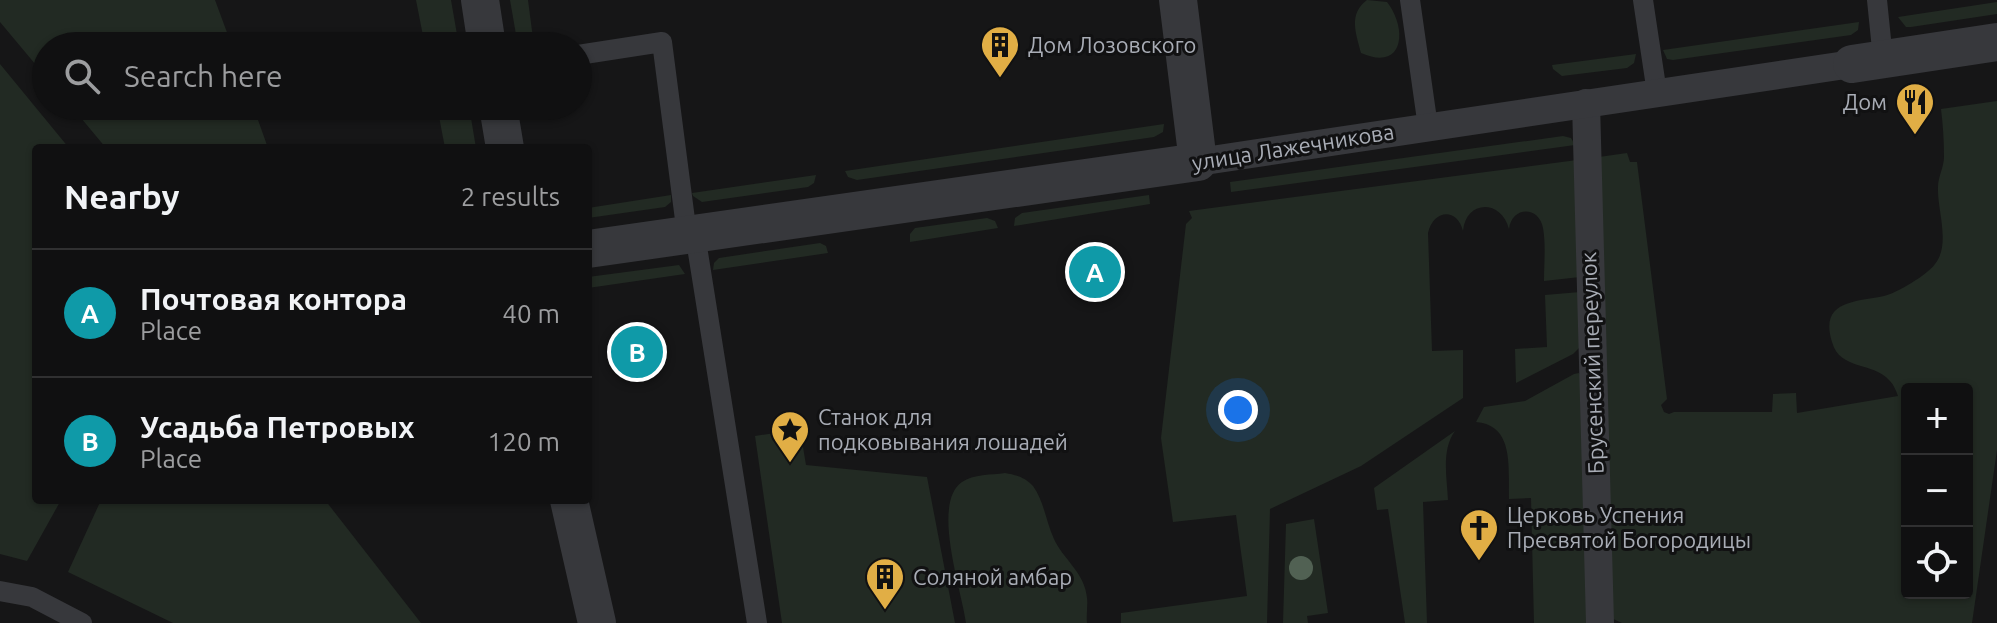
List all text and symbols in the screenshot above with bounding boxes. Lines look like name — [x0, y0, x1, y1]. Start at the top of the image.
building icon: Дом Лозовского — [979, 24, 1021, 79]
search box — [32, 32, 592, 120]
place label: Дом Лозовского — [1028, 32, 1196, 57]
icon: search — [60, 54, 104, 98]
text: Search here — [124, 59, 283, 93]
restaurant icon: Дом — [1894, 81, 1936, 136]
place label: Дом — [1843, 89, 1887, 114]
street label: улица Лажечникова — [1190, 118, 1396, 175]
text: Nearby — [64, 177, 179, 215]
text: 2 results — [461, 182, 560, 211]
pin: A — [1069, 242, 1121, 302]
street label: Брусенский переулок — [1575, 252, 1608, 474]
text: Почтовая контора — [140, 282, 407, 316]
text: A — [81, 299, 99, 328]
text: 40 m — [502, 299, 560, 328]
text: Place — [140, 316, 202, 345]
pin: B — [611, 322, 663, 382]
map controls — [1901, 383, 1973, 599]
button: + — [1901, 383, 1973, 455]
your location — [1218, 390, 1258, 430]
place label: Станок для подковывания лошадей — [818, 404, 1068, 454]
place icon: Станок для подковывания лошадей — [769, 409, 811, 464]
text: Усадьба Петровых — [140, 410, 414, 444]
text: B — [81, 427, 99, 456]
text: 120 m — [488, 427, 560, 456]
text: Place — [140, 444, 202, 473]
button: − — [1901, 455, 1973, 527]
place label: Церковь Успения Пресвятой Богородицы — [1507, 502, 1751, 552]
church icon: Церковь Успения Пресвятой Богородицы — [1458, 507, 1500, 562]
button: locate — [1901, 527, 1973, 599]
building icon: Соляной амбар — [864, 556, 906, 611]
place label: Соляной амбар — [913, 564, 1072, 589]

